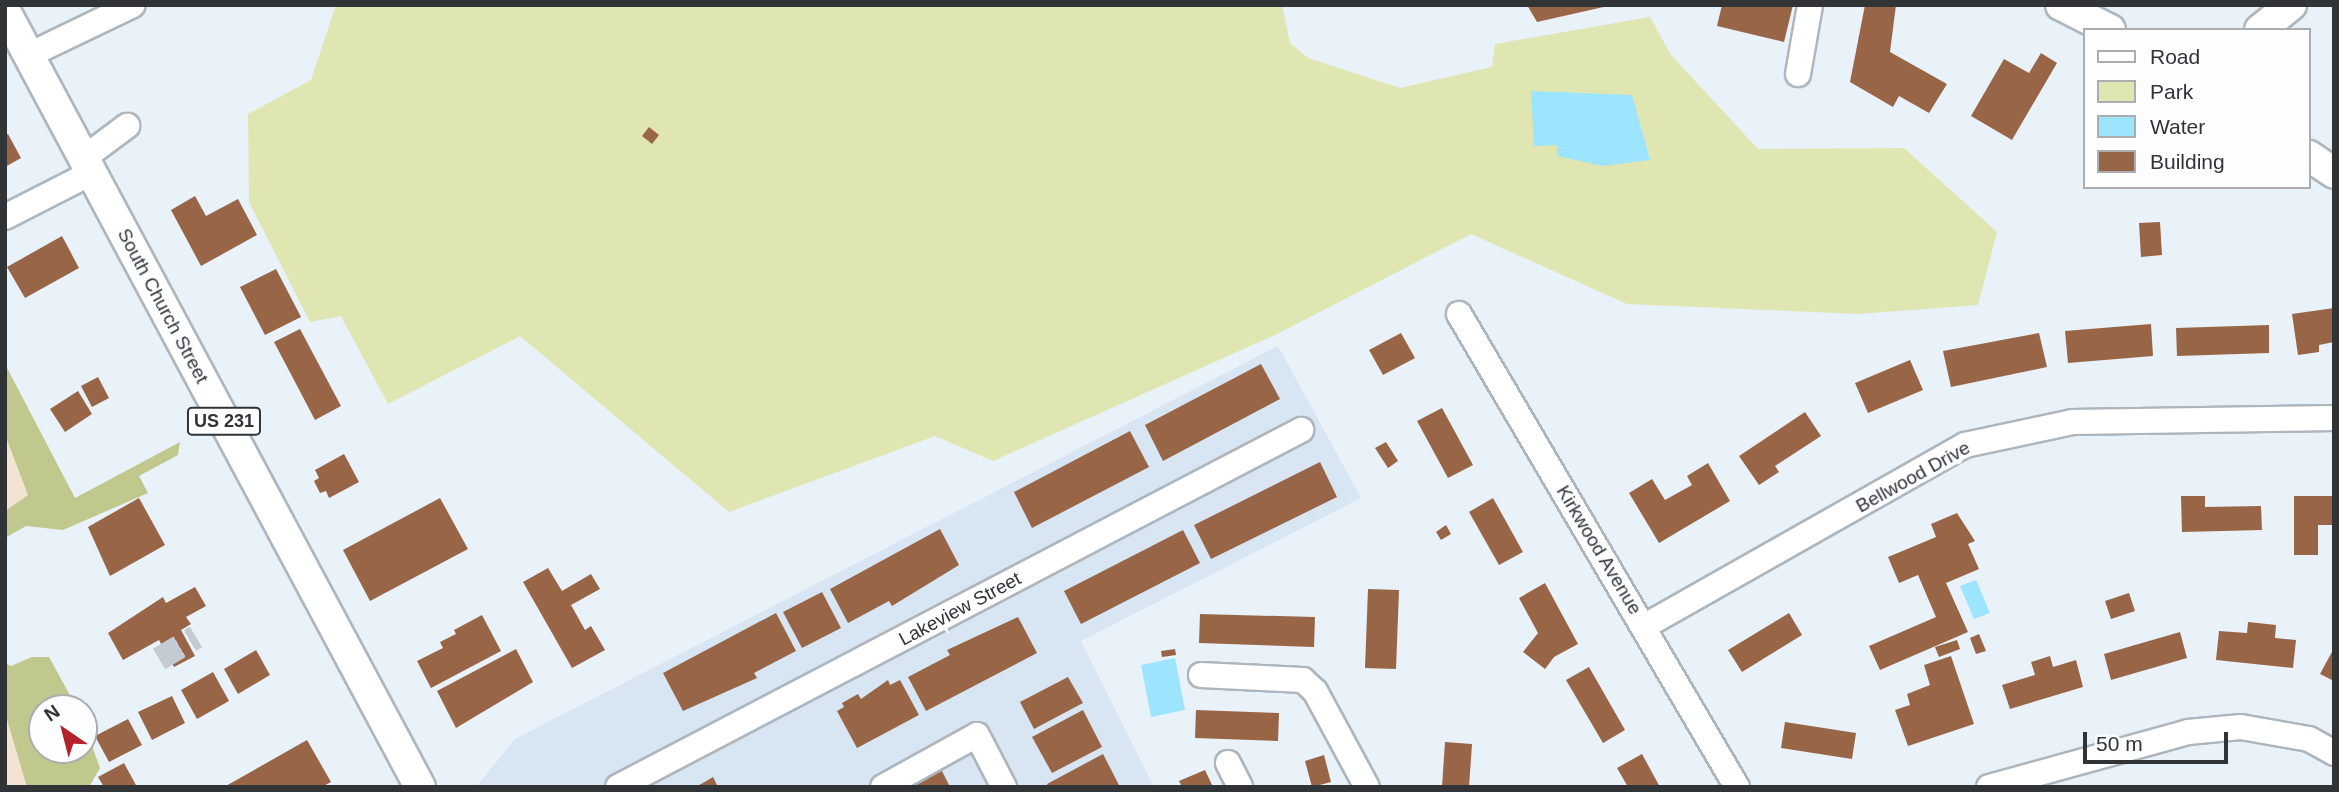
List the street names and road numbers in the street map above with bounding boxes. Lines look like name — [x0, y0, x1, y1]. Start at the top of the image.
street label: South Church Street — [113, 225, 213, 387]
road number: US 231 — [186, 407, 262, 436]
street label: Bellwood Drive — [1852, 436, 1974, 518]
street label: Kirkwood Avenue — [1551, 481, 1647, 619]
street label: Lakeview Street — [895, 567, 1025, 651]

